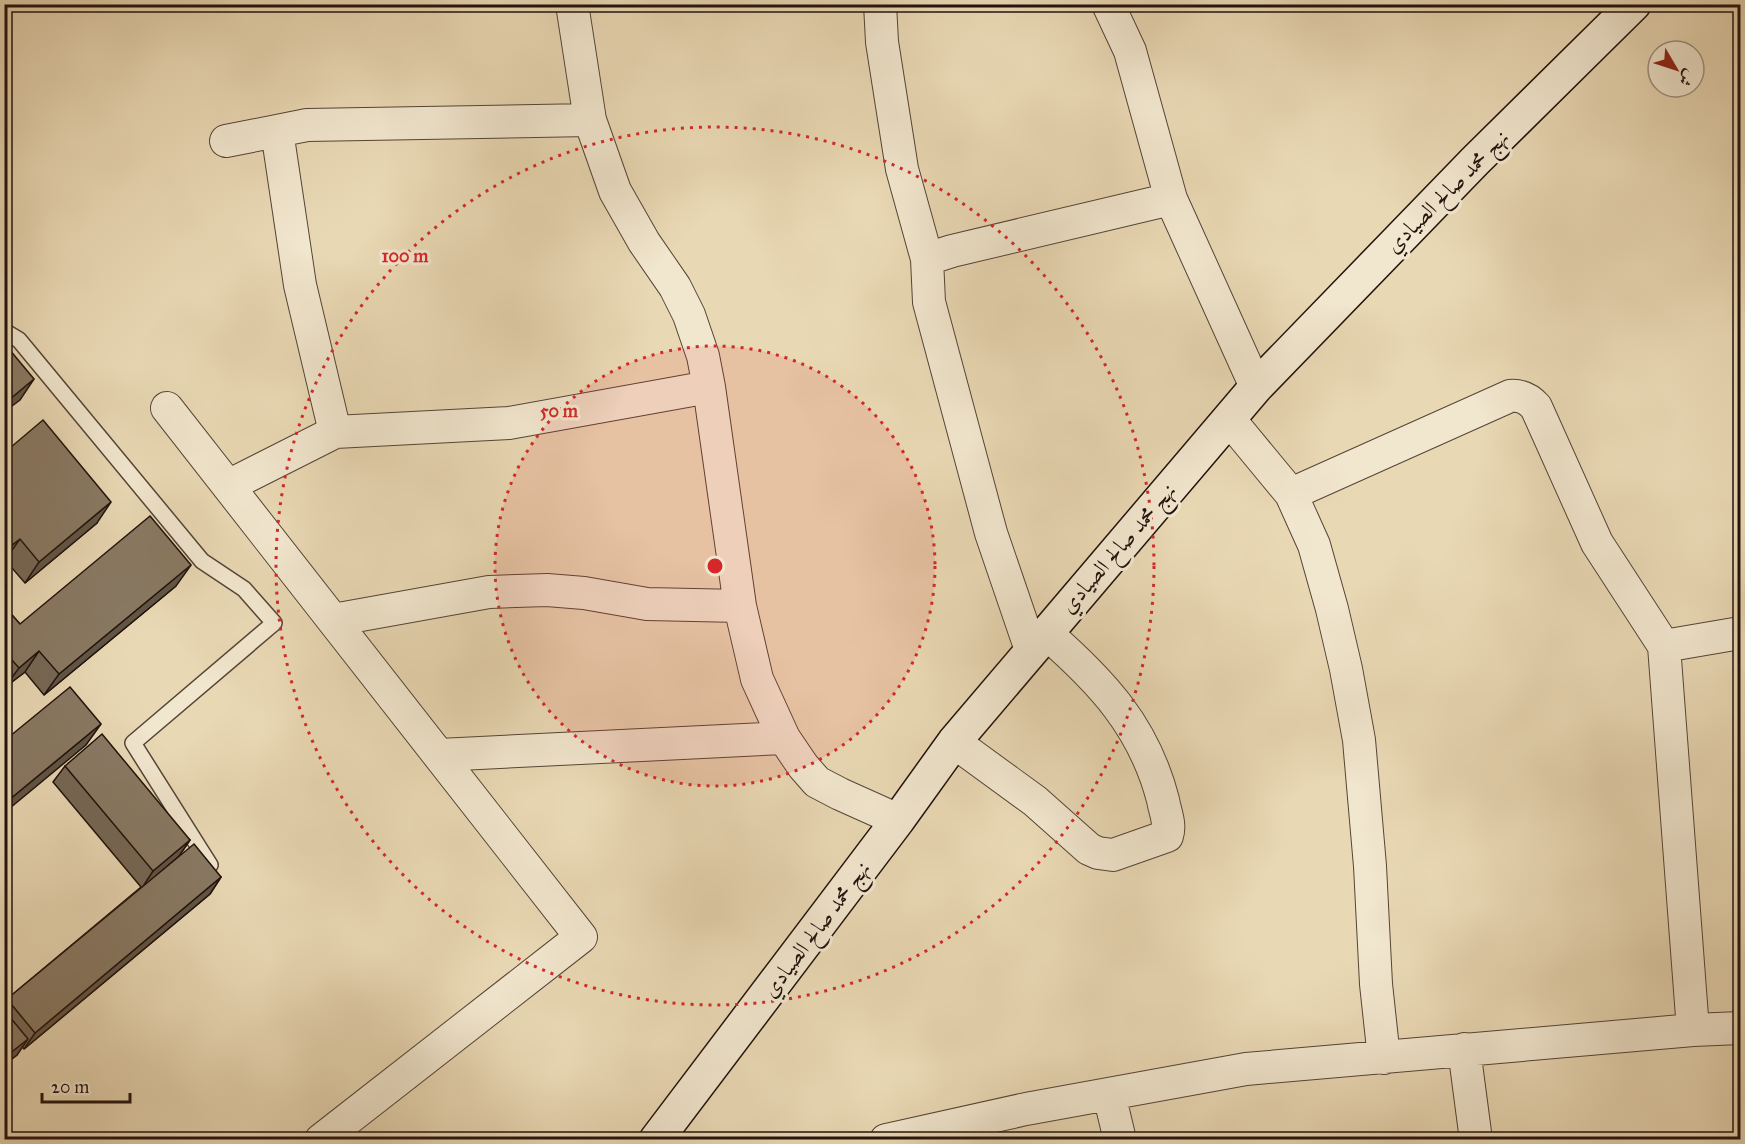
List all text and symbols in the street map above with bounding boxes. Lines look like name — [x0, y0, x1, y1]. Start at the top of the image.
north arrow — [1646, 39, 1706, 99]
text: ش — [1675, 66, 1700, 90]
street label: نهج محمد صالح الصيادي — [1380, 124, 1519, 263]
text: 100 m — [382, 245, 429, 267]
text: 50 m — [540, 400, 579, 422]
street label: نهج محمد صالح الصيادي — [1054, 477, 1186, 623]
centre of rings — [705, 556, 725, 576]
street label: نهج محمد صالح الصيادي — [756, 855, 881, 1006]
scale bar — [42, 1066, 130, 1104]
text: 20 m — [51, 1076, 89, 1098]

